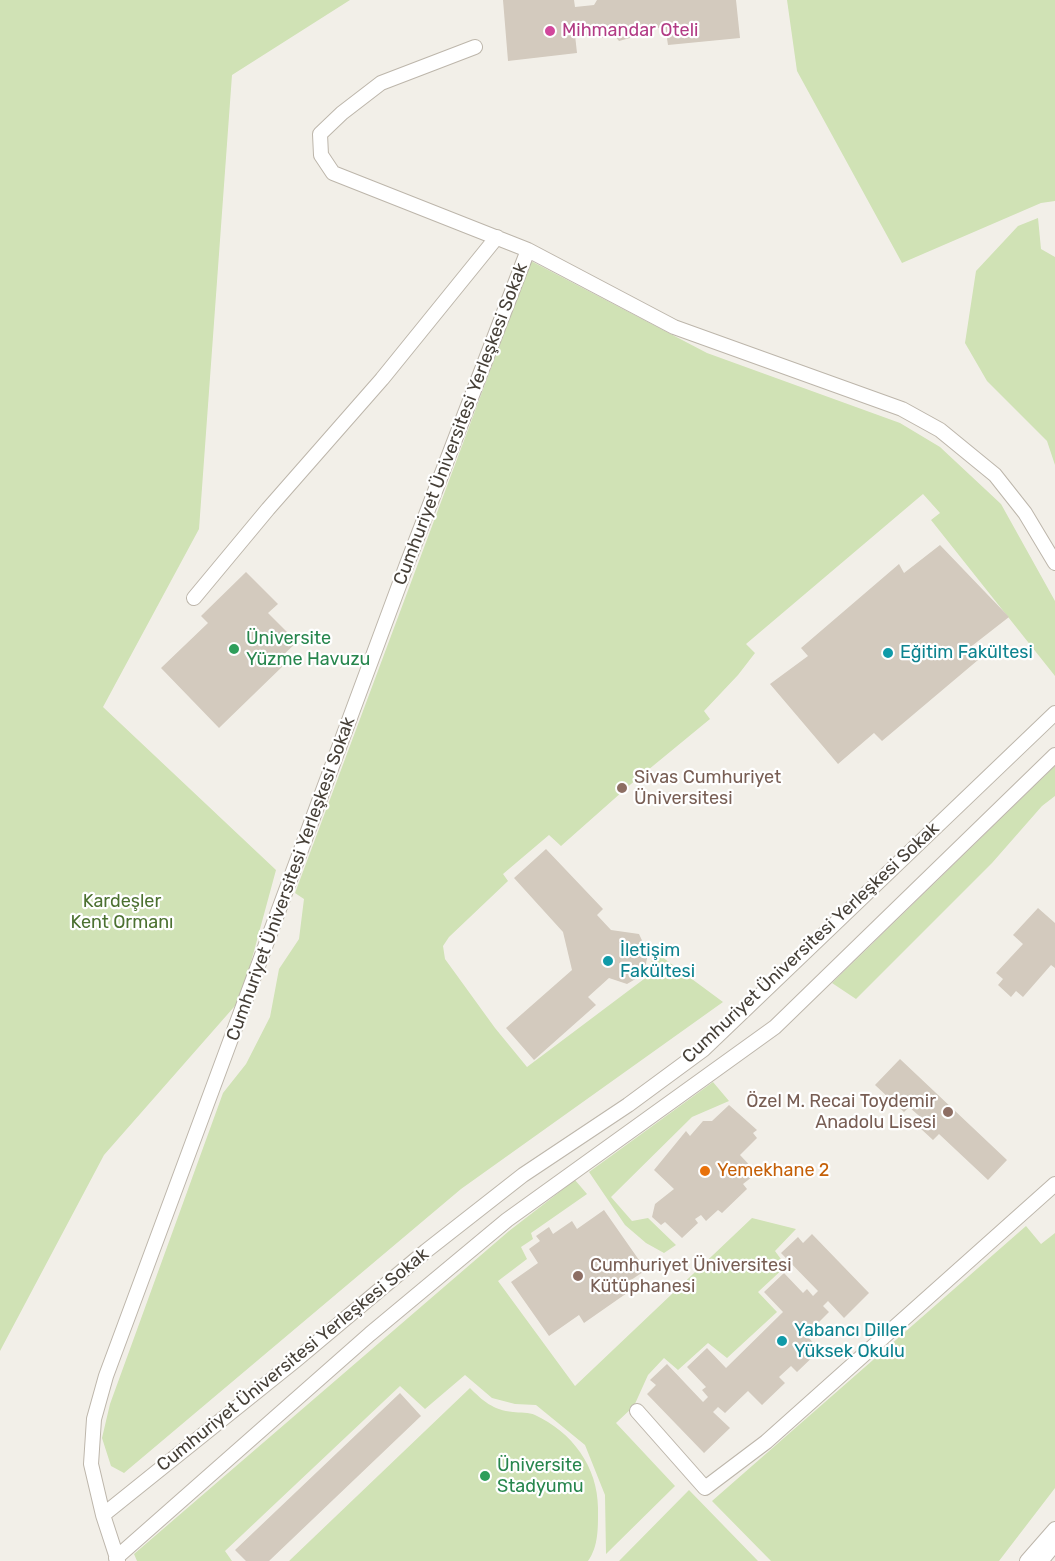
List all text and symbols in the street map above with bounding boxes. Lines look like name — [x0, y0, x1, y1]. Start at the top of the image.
place label: Mihmandar Oteli — [562, 20, 698, 42]
marker: Mihmandar Oteli — [543, 24, 557, 38]
street label: Cumhuriyet Üniversitesi Yerleşkesi Sokak — [389, 260, 533, 588]
place label: Üniversite Yüzme Havuzu — [246, 628, 370, 670]
marker: Üniversite Yüzme Havuzu — [227, 642, 241, 656]
place label: Eğitim Fakültesi — [900, 642, 1033, 664]
marker: Eğitim Fakültesi — [881, 646, 895, 660]
street label: Cumhuriyet Üniversitesi Yerleşkesi Sokak — [222, 714, 360, 1044]
place label: Sivas Cumhuriyet Üniversitesi — [634, 767, 781, 810]
marker: Sivas Cumhuriyet Üniversitesi — [615, 781, 629, 795]
street label: Cumhuriyet Üniversitesi Yerleşkesi Sokak — [678, 818, 944, 1068]
park label: Kardeşler Kent Ormanı — [71, 891, 173, 934]
place label: İletişim Fakültesi — [620, 940, 695, 982]
marker: İletişim Fakültesi — [601, 954, 615, 968]
place label: Özel M. Recai Toydemir Anadolu Lisesi — [746, 1091, 936, 1134]
marker: Özel M. Recai Toydemir Anadolu Lisesi — [941, 1105, 955, 1119]
place label: Yemekhane 2 — [717, 1160, 829, 1182]
marker: Yemekhane 2 — [698, 1164, 712, 1178]
street label: Cumhuriyet Üniversitesi Yerleşkesi Sokak — [153, 1244, 433, 1476]
place label: Cumhuriyet Üniversitesi Kütüphanesi — [590, 1255, 792, 1298]
marker: Cumhuriyet Üniversitesi Kütüphanesi — [571, 1269, 585, 1283]
place label: Yabancı Diller Yüksek Okulu — [794, 1320, 906, 1362]
marker: Yabancı Diller Yüksek Okulu — [775, 1334, 789, 1348]
place label: Üniversite Stadyumu — [497, 1455, 583, 1498]
marker: Üniversite Stadyumu — [478, 1469, 492, 1483]

